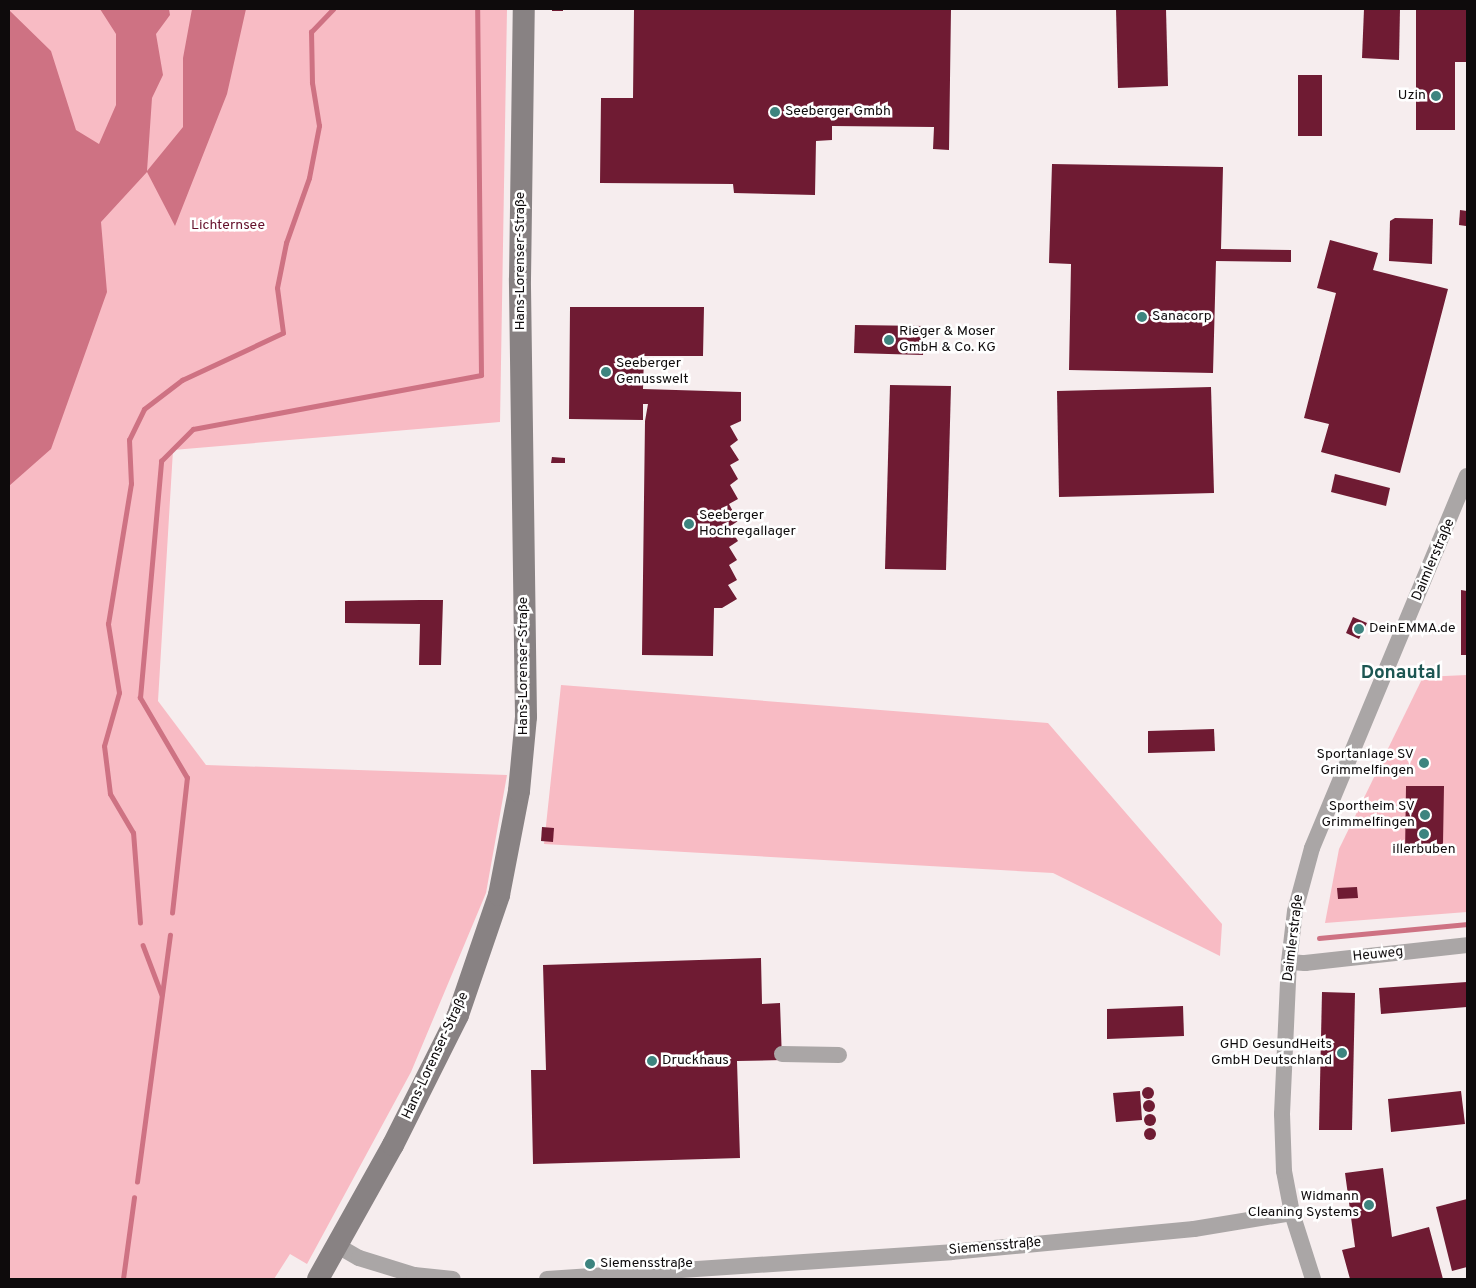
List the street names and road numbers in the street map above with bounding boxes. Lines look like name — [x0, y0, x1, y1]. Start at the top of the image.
street label: Hans-Lorenser-Straße — [513, 192, 529, 330]
street label: Daimlerstraße — [1409, 516, 1459, 604]
street label: Hans-Lorenser-Straße — [516, 597, 532, 735]
street label: Daimlerstraße — [1280, 893, 1308, 983]
street label: Heuweg — [1352, 944, 1404, 966]
street label: Hans-Lorenser-Straße — [399, 990, 473, 1122]
street label: Siemensstraße — [948, 1235, 1042, 1259]

